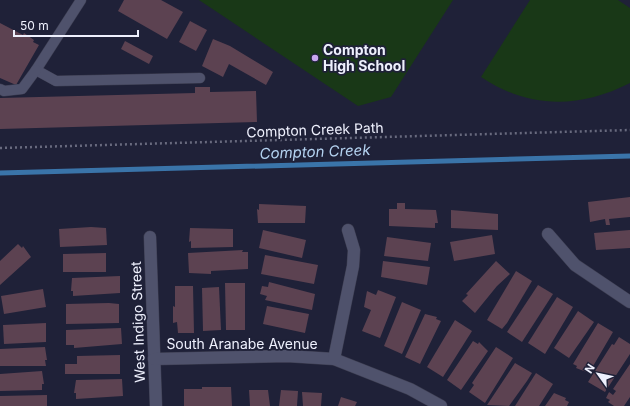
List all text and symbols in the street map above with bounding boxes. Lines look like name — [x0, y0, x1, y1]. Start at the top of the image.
scale bar — [14, 12, 138, 38]
text: 50 m — [20, 18, 49, 33]
place label: Compton High School — [323, 41, 405, 74]
marker: Compton High School — [310, 53, 320, 63]
street label: Compton Creek Path — [246, 119, 384, 140]
water label: Compton Creek — [259, 140, 372, 163]
street label: West Indigo Street — [127, 261, 148, 383]
street label: South Aranabe Avenue — [166, 335, 318, 352]
north arrow — [578, 354, 618, 394]
text: N — [581, 361, 598, 376]

